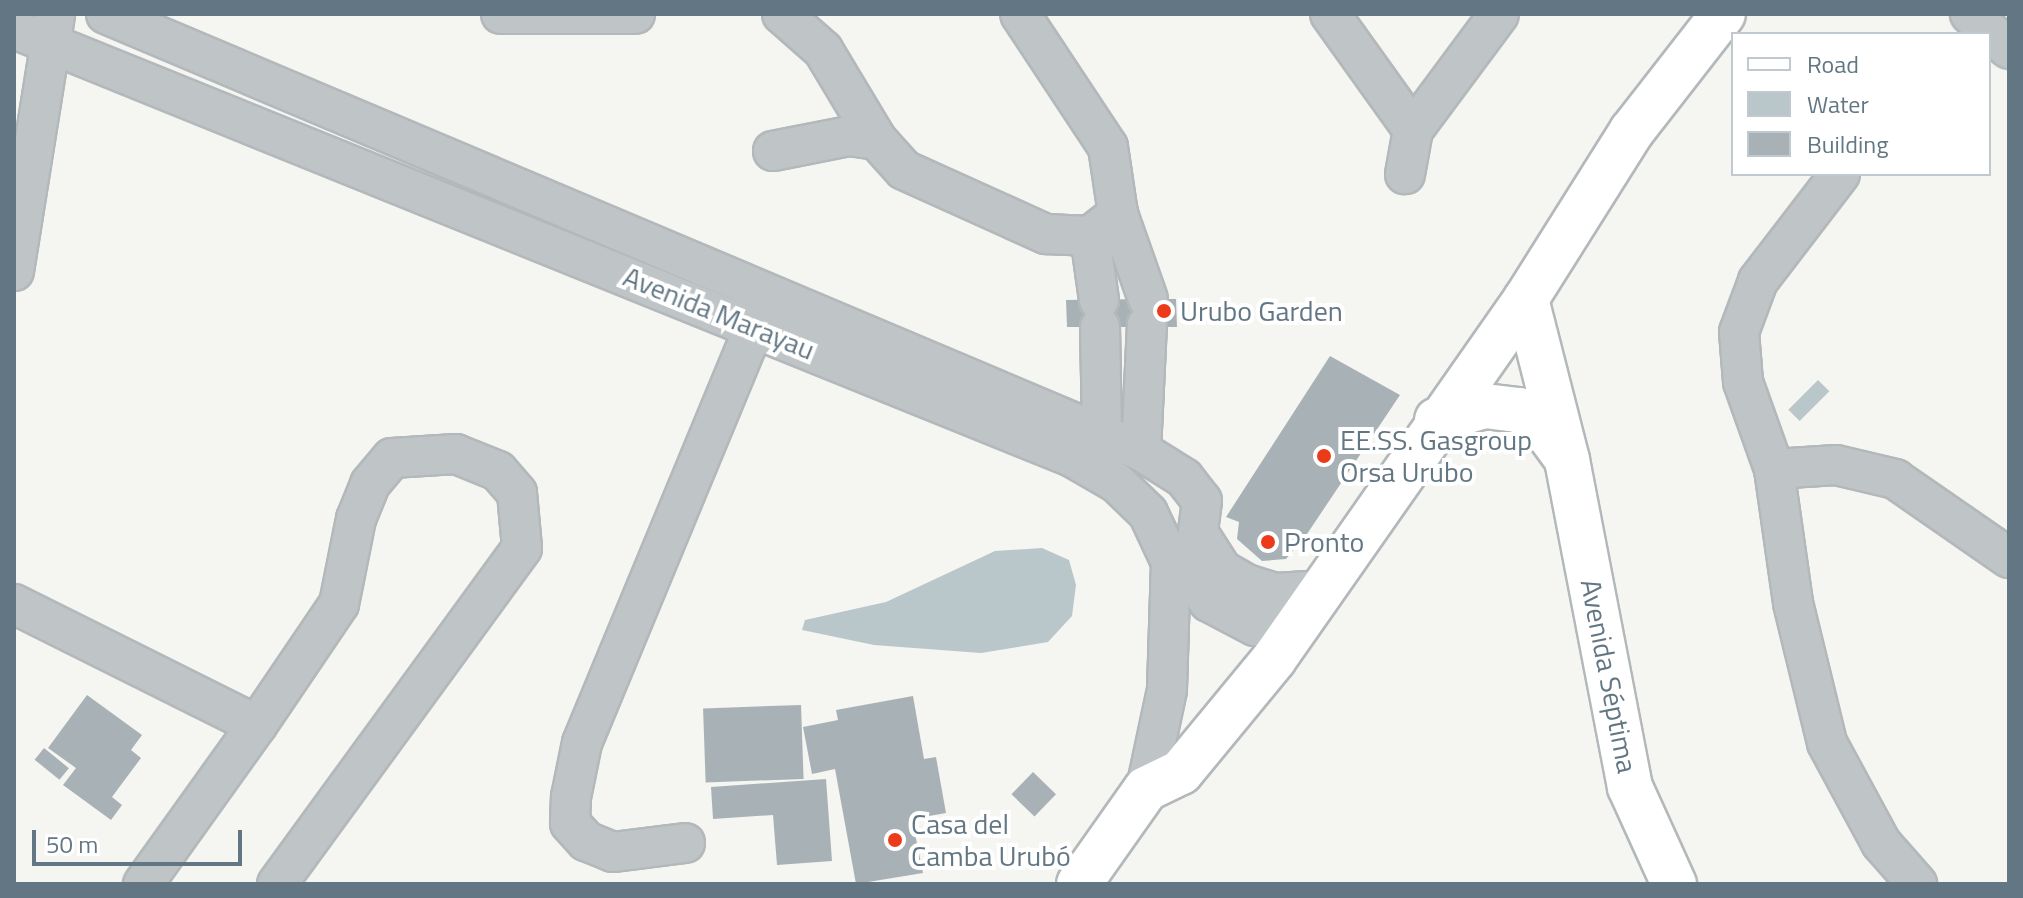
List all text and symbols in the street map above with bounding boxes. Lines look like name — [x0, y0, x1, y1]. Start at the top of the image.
legend — [1731, 32, 1991, 176]
text: Road — [1807, 46, 1859, 82]
text: Water — [1807, 86, 1869, 122]
text: Building — [1807, 126, 1889, 162]
street label: Avenida Marayau — [619, 259, 819, 367]
place label: Urubo Garden — [1180, 294, 1343, 328]
marker: Urubo Garden — [1155, 302, 1173, 320]
place label: EE.SS. Gasgroup Orsa Urubo — [1340, 423, 1532, 489]
marker: EE.SS. Gasgroup Orsa Urubo — [1315, 447, 1333, 465]
place label: Pronto — [1284, 525, 1364, 559]
marker: Pronto — [1259, 533, 1277, 551]
street label: Avenida Séptima — [1574, 576, 1644, 776]
place label: Casa del Camba Urubó — [911, 807, 1071, 873]
scale bar — [36, 814, 246, 864]
text: 50 m — [46, 826, 98, 862]
marker: Casa del Camba Urubó — [886, 831, 904, 849]

